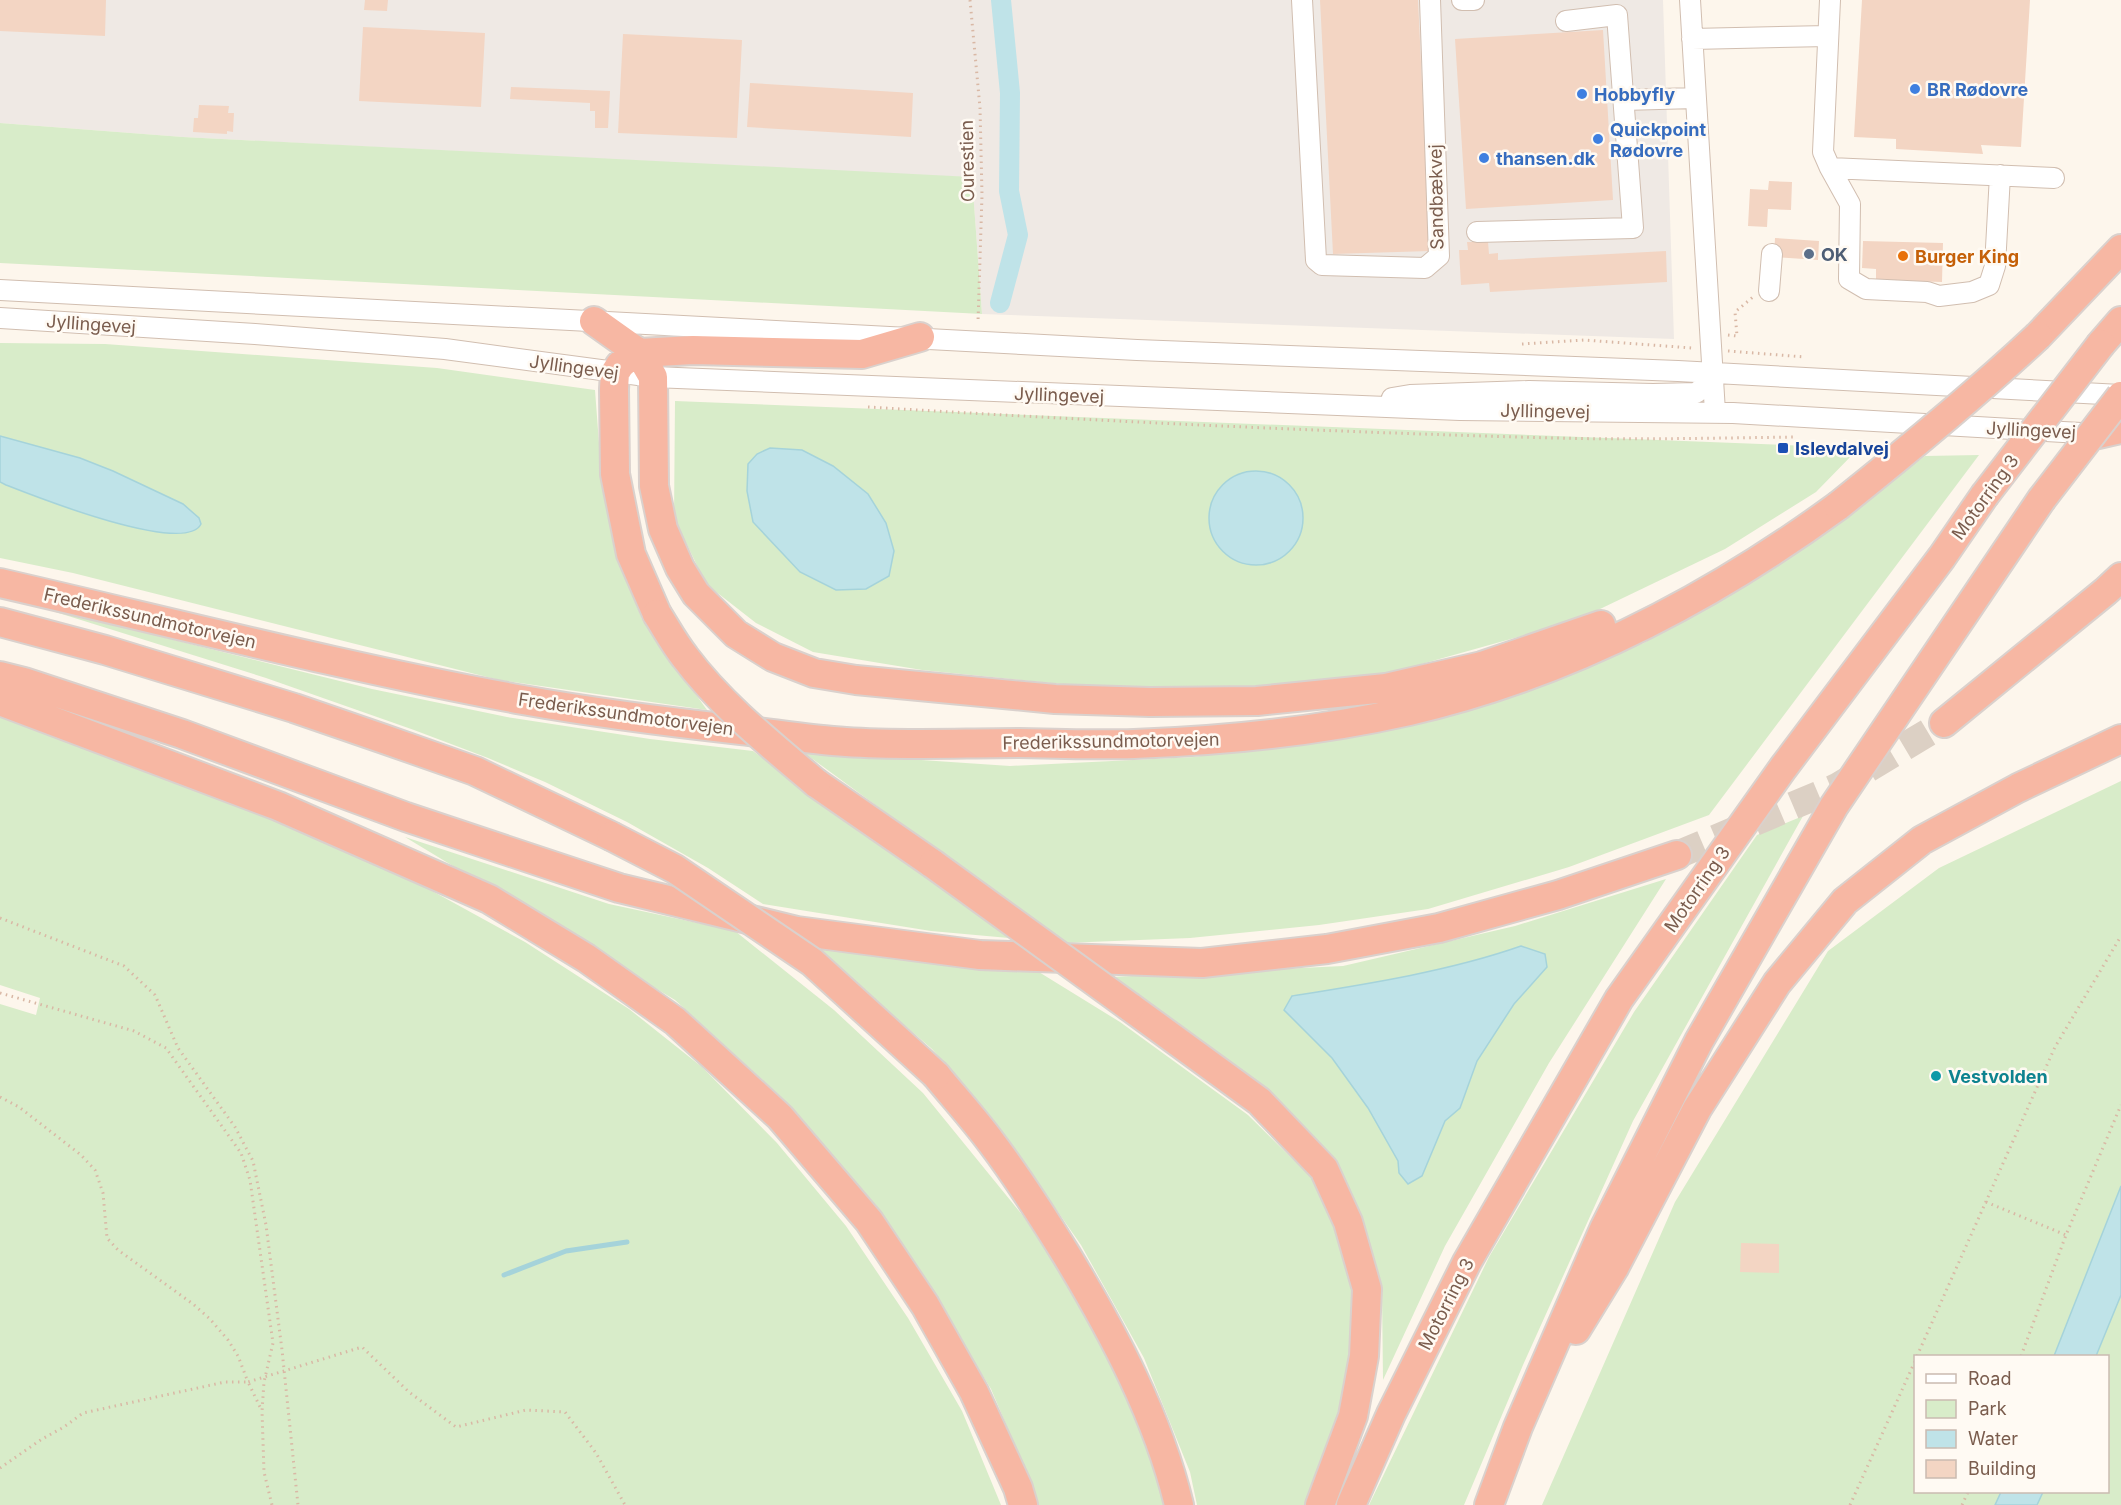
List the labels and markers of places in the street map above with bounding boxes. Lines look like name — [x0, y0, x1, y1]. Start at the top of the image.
place label: BR Rødovre — [1927, 79, 2028, 100]
marker: BR Rødovre — [1908, 82, 1922, 96]
place label: Hobbyfly — [1594, 84, 1675, 105]
marker: Hobbyfly — [1575, 87, 1589, 101]
place label: Quickpoint Rødovre — [1610, 119, 1707, 161]
marker: Quickpoint Rødovre — [1591, 132, 1605, 146]
place label: thansen.dk — [1496, 148, 1596, 169]
marker: thansen.dk — [1477, 151, 1491, 165]
place label: OK — [1821, 244, 1848, 265]
place label: Burger King — [1915, 246, 2019, 267]
marker: OK — [1802, 247, 1816, 261]
marker: Burger King — [1896, 249, 1910, 263]
place label: Islevdalvej — [1795, 438, 1889, 459]
marker: Islevdalvej — [1776, 441, 1790, 455]
place label: Vestvolden — [1948, 1066, 2048, 1087]
marker: Vestvolden — [1929, 1069, 1943, 1083]

